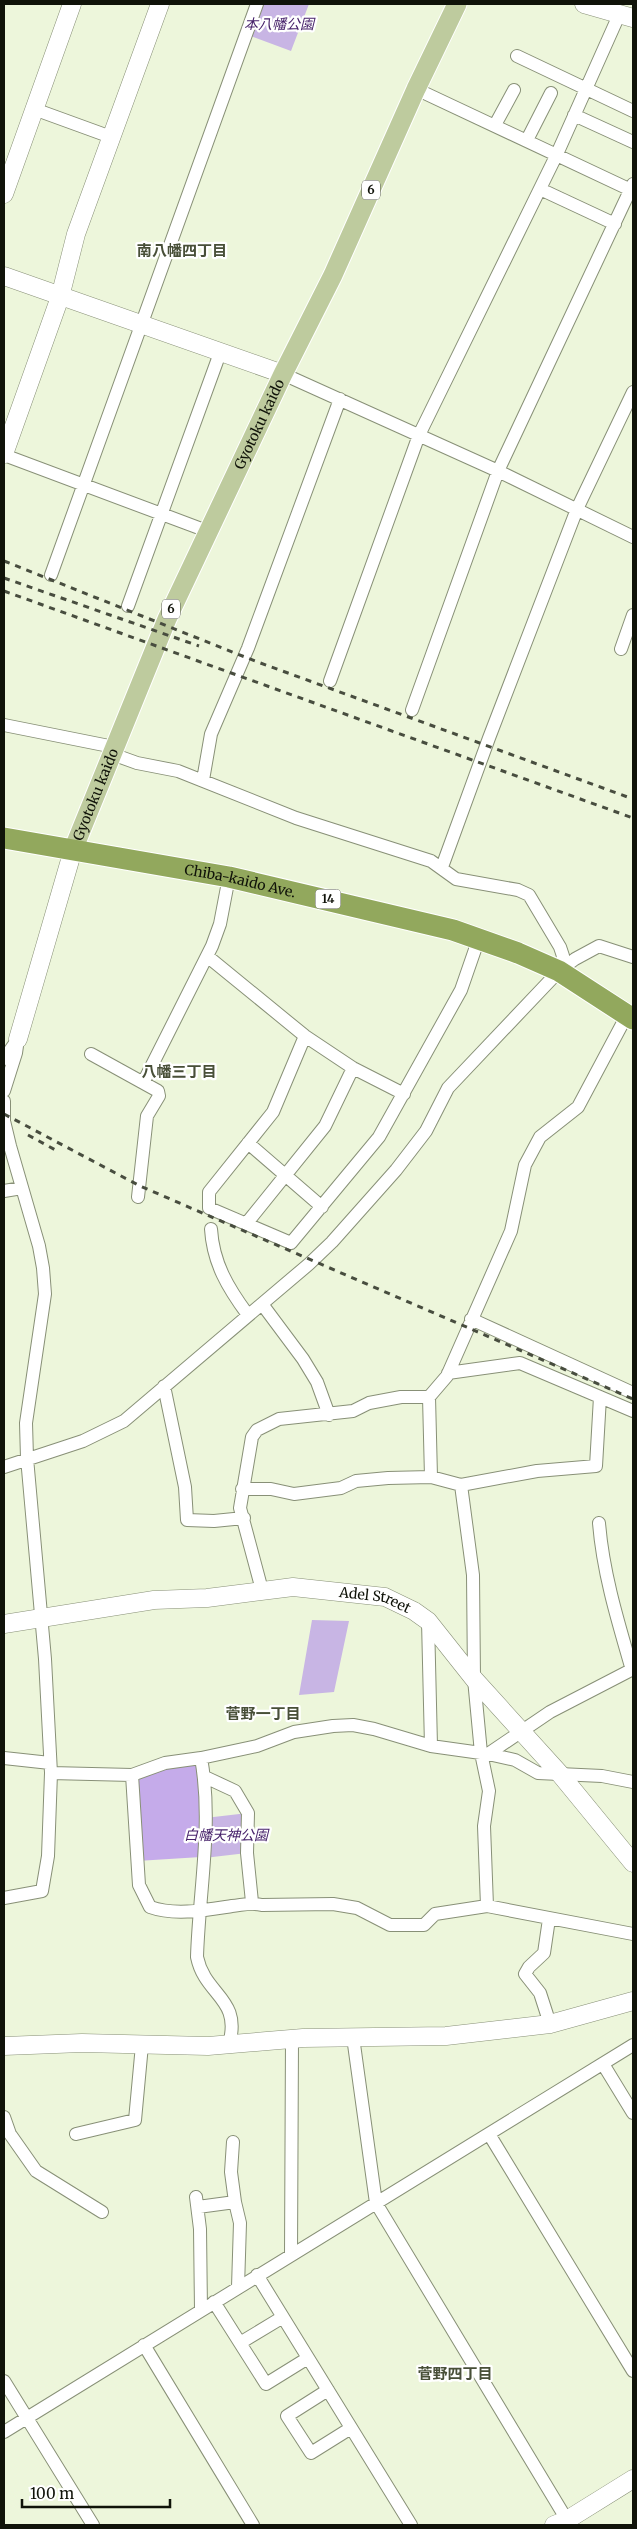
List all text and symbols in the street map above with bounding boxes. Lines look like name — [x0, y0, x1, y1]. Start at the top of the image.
park label: 本八幡公園 — [244, 15, 316, 33]
road number: 6 — [362, 180, 380, 200]
district label: 南八幡四丁目 — [137, 241, 227, 260]
street label: Gyotoku kaido — [230, 376, 288, 472]
road number: 6 — [162, 600, 180, 618]
street label: Gyotoku kaido — [69, 746, 122, 843]
street label: Chiba-kaido Ave. — [183, 860, 298, 902]
road number: 14 — [316, 890, 340, 909]
district label: 八幡三丁目 — [141, 1062, 217, 1081]
street label: Adel Street — [337, 1583, 414, 1617]
district label: 菅野一丁目 — [225, 1704, 301, 1723]
park label: 白幡天神公園 — [184, 1826, 270, 1844]
district label: 菅野四丁目 — [417, 2364, 493, 2383]
scale bar — [22, 2476, 170, 2508]
text: 100 m — [30, 2484, 74, 2503]

